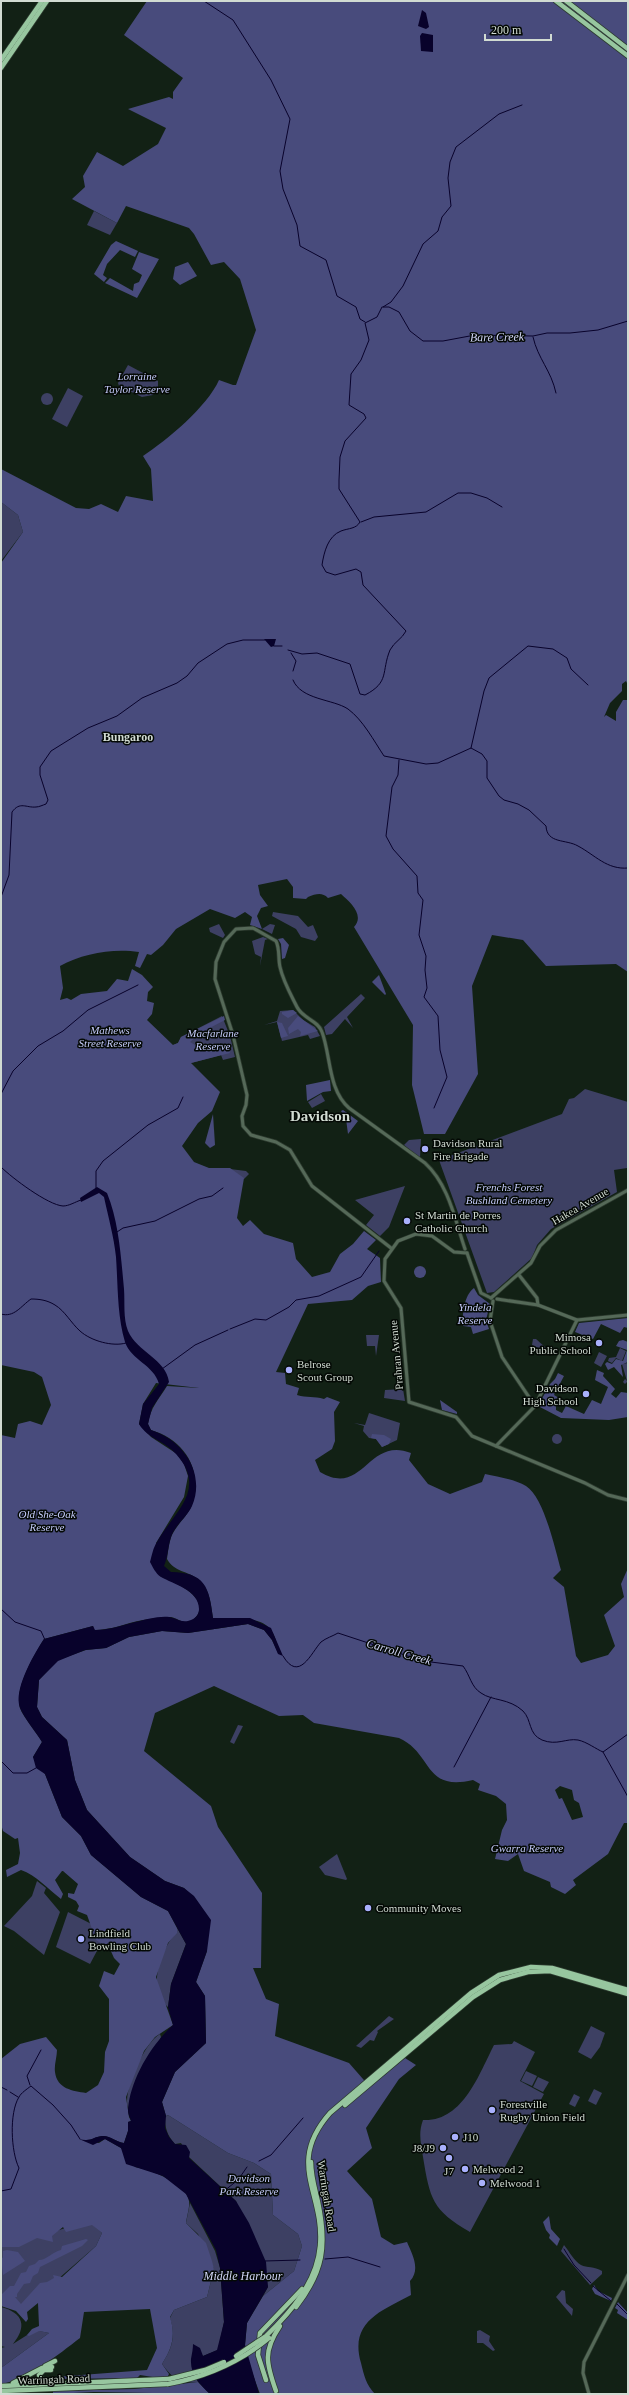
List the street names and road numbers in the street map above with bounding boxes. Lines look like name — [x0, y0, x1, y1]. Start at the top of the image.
street label: Hakea Avenue — [549, 1185, 611, 1227]
street label: Prahran Avenue — [387, 1320, 405, 1390]
street label: Warringah Road — [315, 2159, 339, 2233]
street label: Warringah Road — [18, 2372, 91, 2386]

